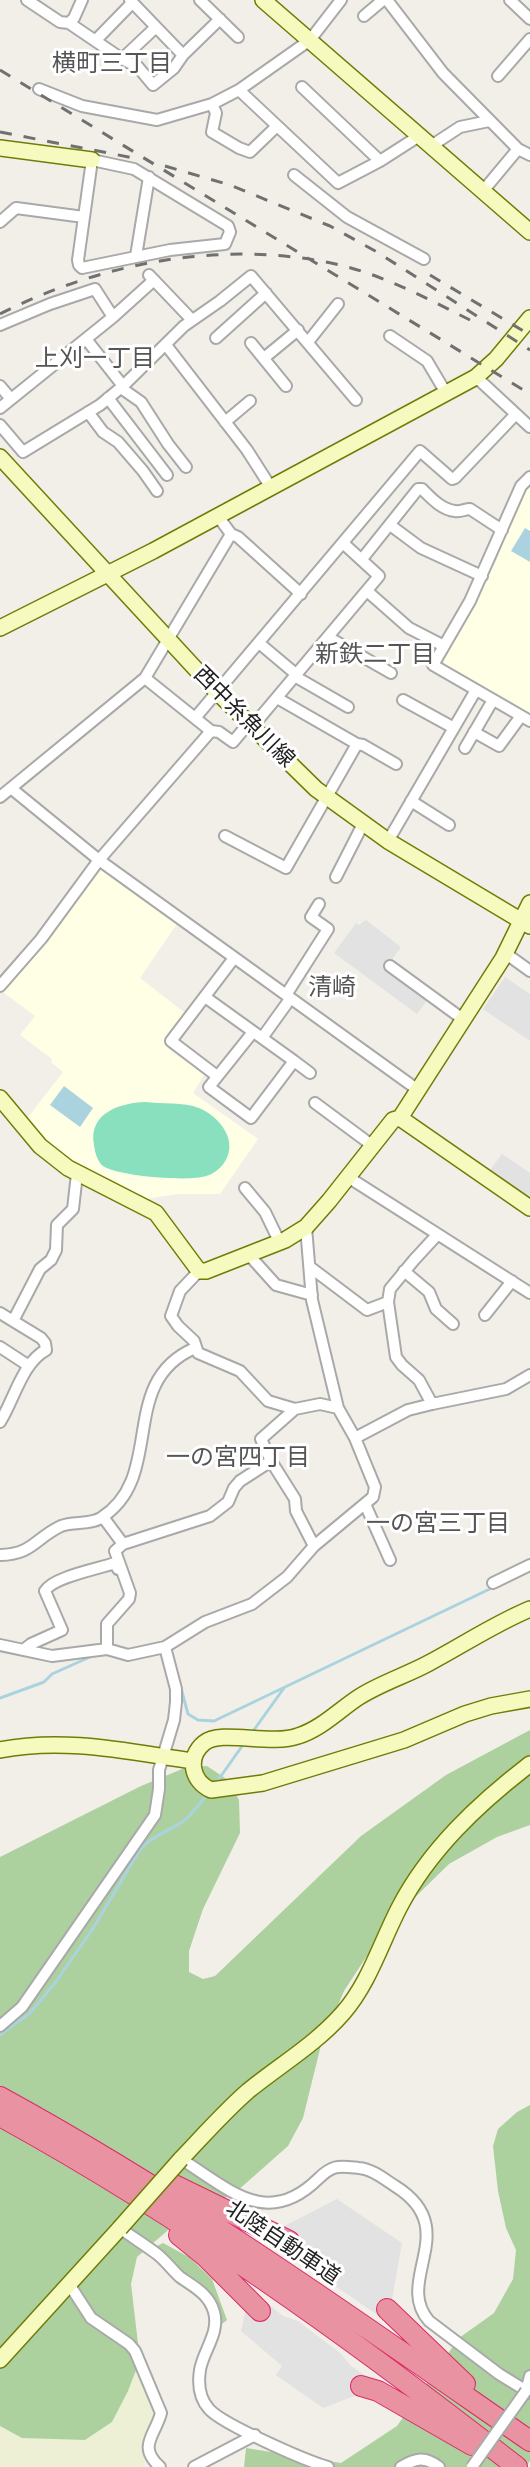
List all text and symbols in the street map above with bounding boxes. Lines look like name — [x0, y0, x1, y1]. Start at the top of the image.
district label: 横町三丁目 — [52, 50, 172, 78]
district label: 上刈一丁目 — [35, 345, 155, 373]
district label: 新鉄二丁目 — [315, 641, 435, 669]
street label: 西中糸魚川線 — [188, 661, 300, 773]
district label: 清崎 — [308, 974, 356, 1002]
district label: 一の宮四丁目 — [166, 1444, 310, 1472]
district label: 一の宮三丁目 — [366, 1510, 510, 1538]
street label: 北陸自動車道 — [221, 2195, 345, 2291]

